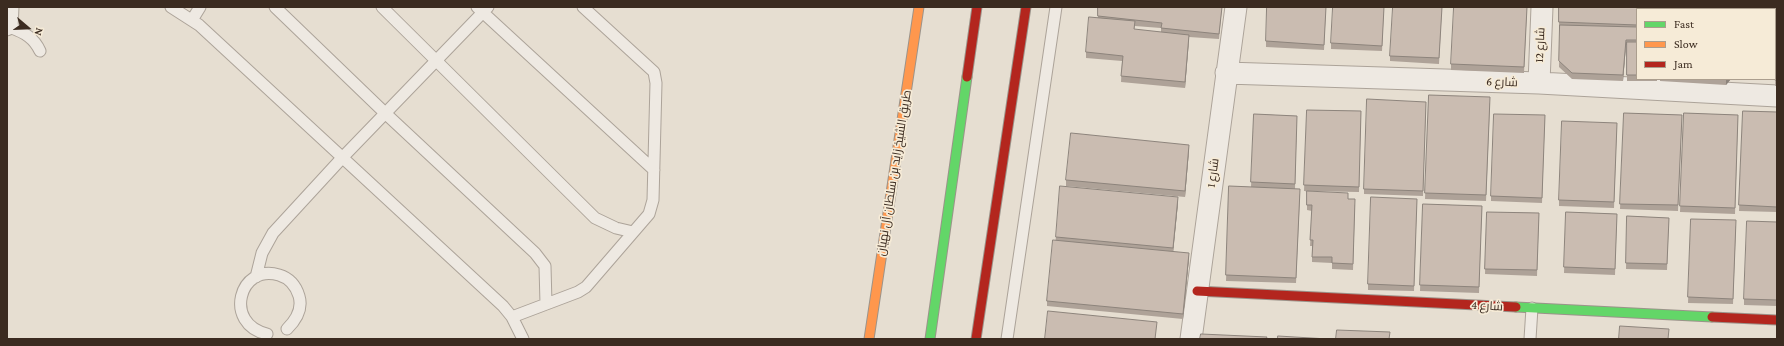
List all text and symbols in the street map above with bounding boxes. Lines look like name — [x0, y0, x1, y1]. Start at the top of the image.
north arrow — [8, 8, 48, 48]
legend — [1636, 8, 1776, 80]
text: Fast — [1674, 17, 1694, 31]
text: N — [32, 26, 46, 37]
street label: شارع 12 — [1532, 27, 1548, 63]
text: Slow — [1674, 37, 1698, 51]
text: Jam — [1674, 57, 1693, 71]
street label: شارع 6 — [1486, 74, 1518, 90]
street label: طريق الشيخ زايد بن سلطان آل نهيان — [874, 89, 914, 257]
street label: شارع 1 — [1204, 157, 1222, 189]
street label: شارع 4 — [1471, 298, 1503, 314]

